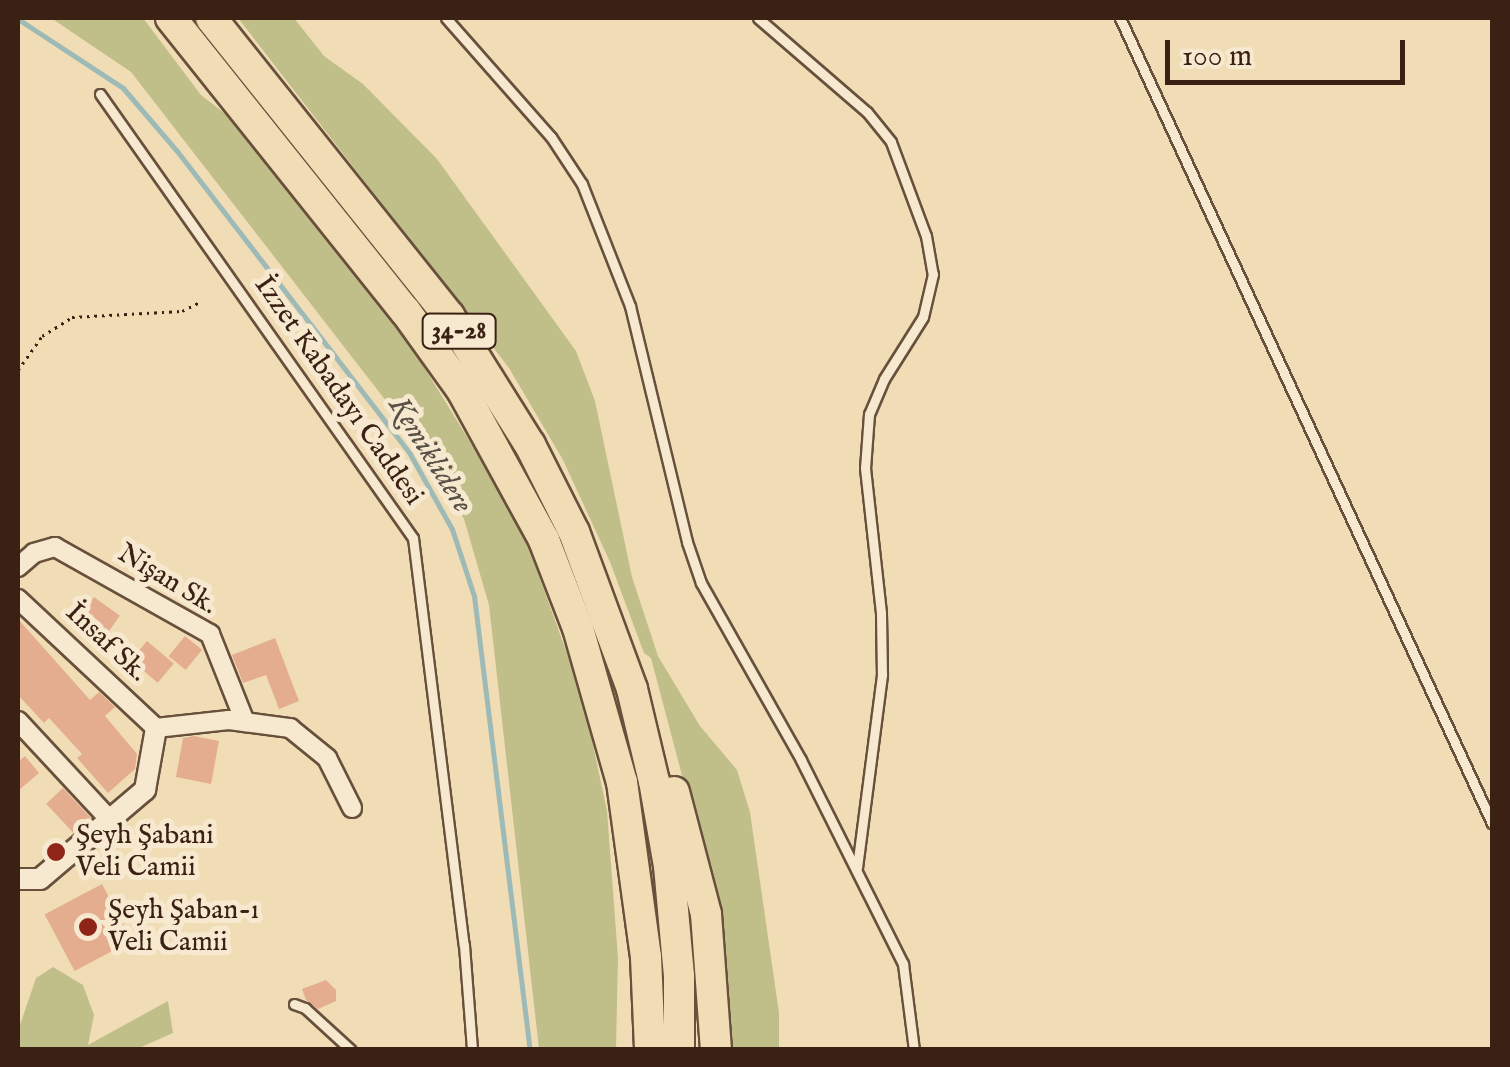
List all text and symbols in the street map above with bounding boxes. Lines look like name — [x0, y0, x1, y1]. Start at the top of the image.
scale bar — [1170, 20, 1410, 82]
text: 100 m — [1182, 38, 1252, 76]
street label: İzzet Kabadayı Caddesi — [246, 270, 430, 512]
road number: 34-28 — [422, 311, 496, 351]
water label: Kemiklidere — [380, 390, 480, 520]
street label: Nişan Sk. — [111, 537, 223, 623]
street label: İnsaf Sk. — [58, 596, 154, 690]
place label: Şeyh Şabani Veli Camii — [76, 819, 214, 885]
marker: Şeyh Şabani Veli Camii — [45, 841, 67, 863]
place label: Şeyh Şaban-ı Veli Camii — [108, 894, 259, 960]
marker: Şeyh Şaban-ı Veli Camii — [77, 916, 99, 938]

